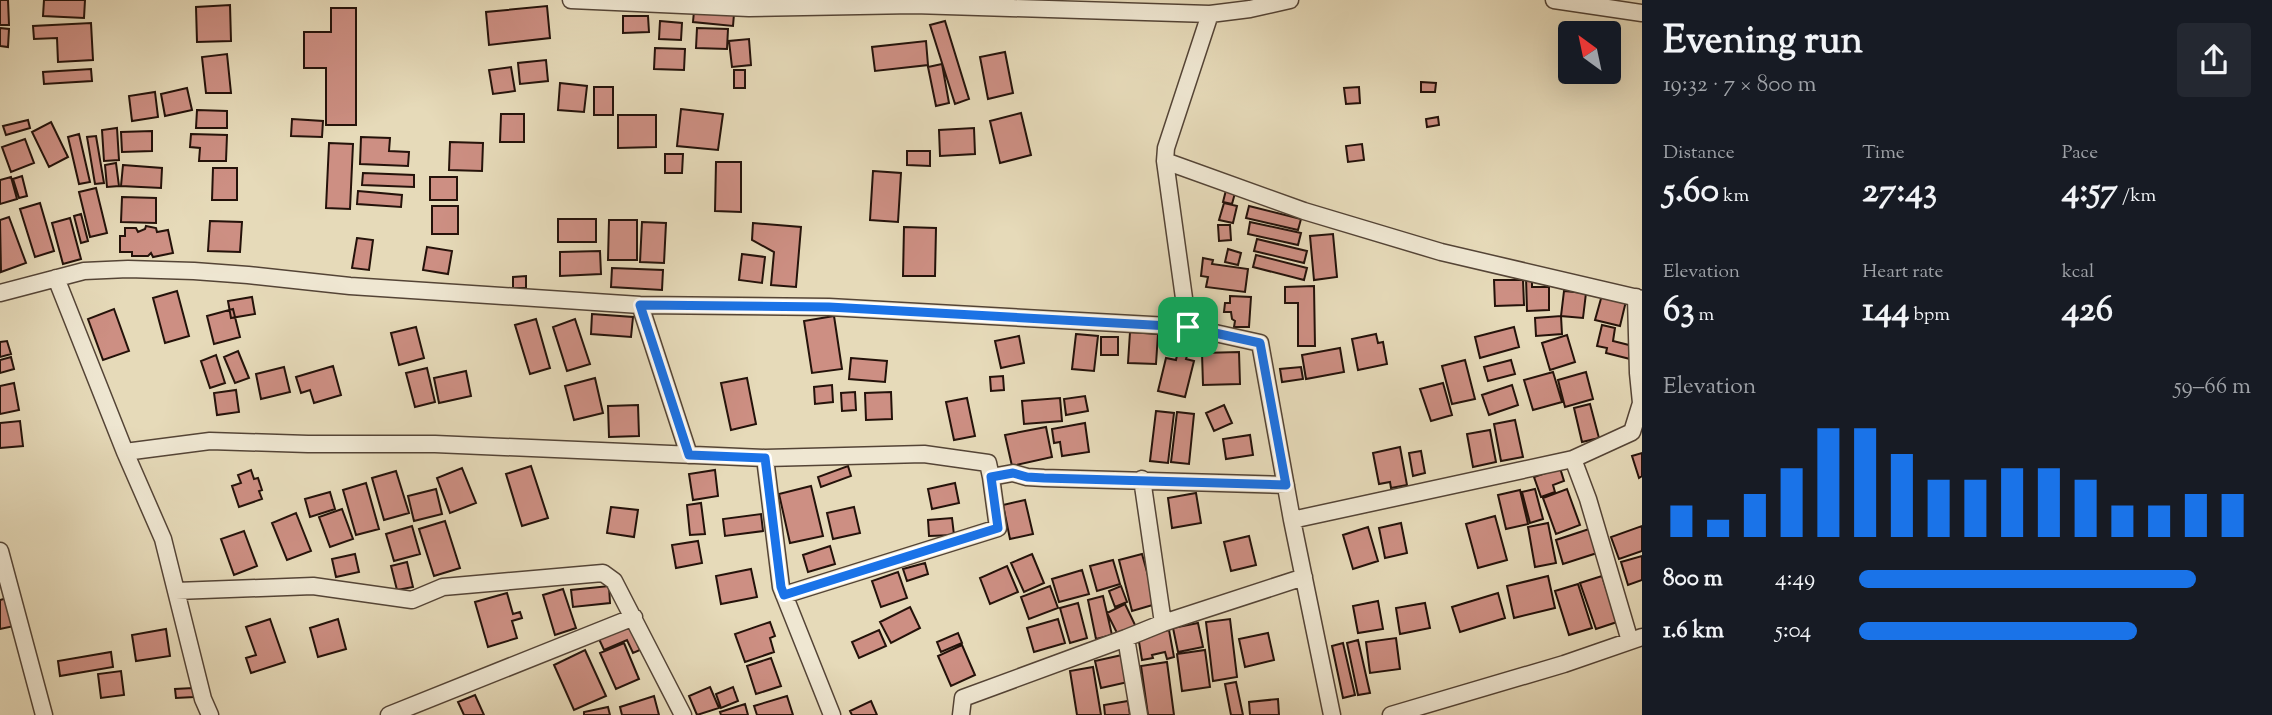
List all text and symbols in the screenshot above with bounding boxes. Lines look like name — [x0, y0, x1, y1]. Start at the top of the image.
text: Evening run — [1663, 16, 1863, 70]
north arrow — [1558, 21, 1620, 84]
map controls — [1558, 21, 1621, 84]
button: share — [2177, 23, 2251, 97]
text: 19:32 · 7 × 800 m — [1663, 69, 1817, 102]
text: Distance — [1663, 140, 1735, 167]
text: Time — [1862, 140, 1905, 167]
text: Pace — [2062, 140, 2098, 167]
text: 5.60 — [1663, 167, 1719, 218]
text: 27:43 — [1862, 167, 1937, 218]
text: 4:57 — [2062, 167, 2118, 218]
text: km — [1719, 183, 1749, 210]
text: /km — [2118, 183, 2156, 210]
text: Elevation — [1663, 259, 1740, 286]
text: Heart rate — [1862, 259, 1943, 286]
text: kcal — [2062, 259, 2094, 286]
text: 63 — [1663, 286, 1695, 337]
text: 144 — [1862, 286, 1910, 337]
text: 426 — [2062, 286, 2113, 337]
pin — [1158, 297, 1218, 357]
text: m — [1695, 302, 1714, 329]
text: bpm — [1910, 302, 1950, 329]
icon: arrive — [1169, 308, 1207, 346]
text: Elevation — [1663, 371, 1756, 404]
text: 59–66 m — [2174, 371, 2251, 404]
text: 800 m — [1663, 563, 1723, 596]
text: 4:49 — [1775, 563, 1815, 596]
text: 1.6 km — [1663, 615, 1724, 648]
text: 5:04 — [1775, 615, 1811, 648]

